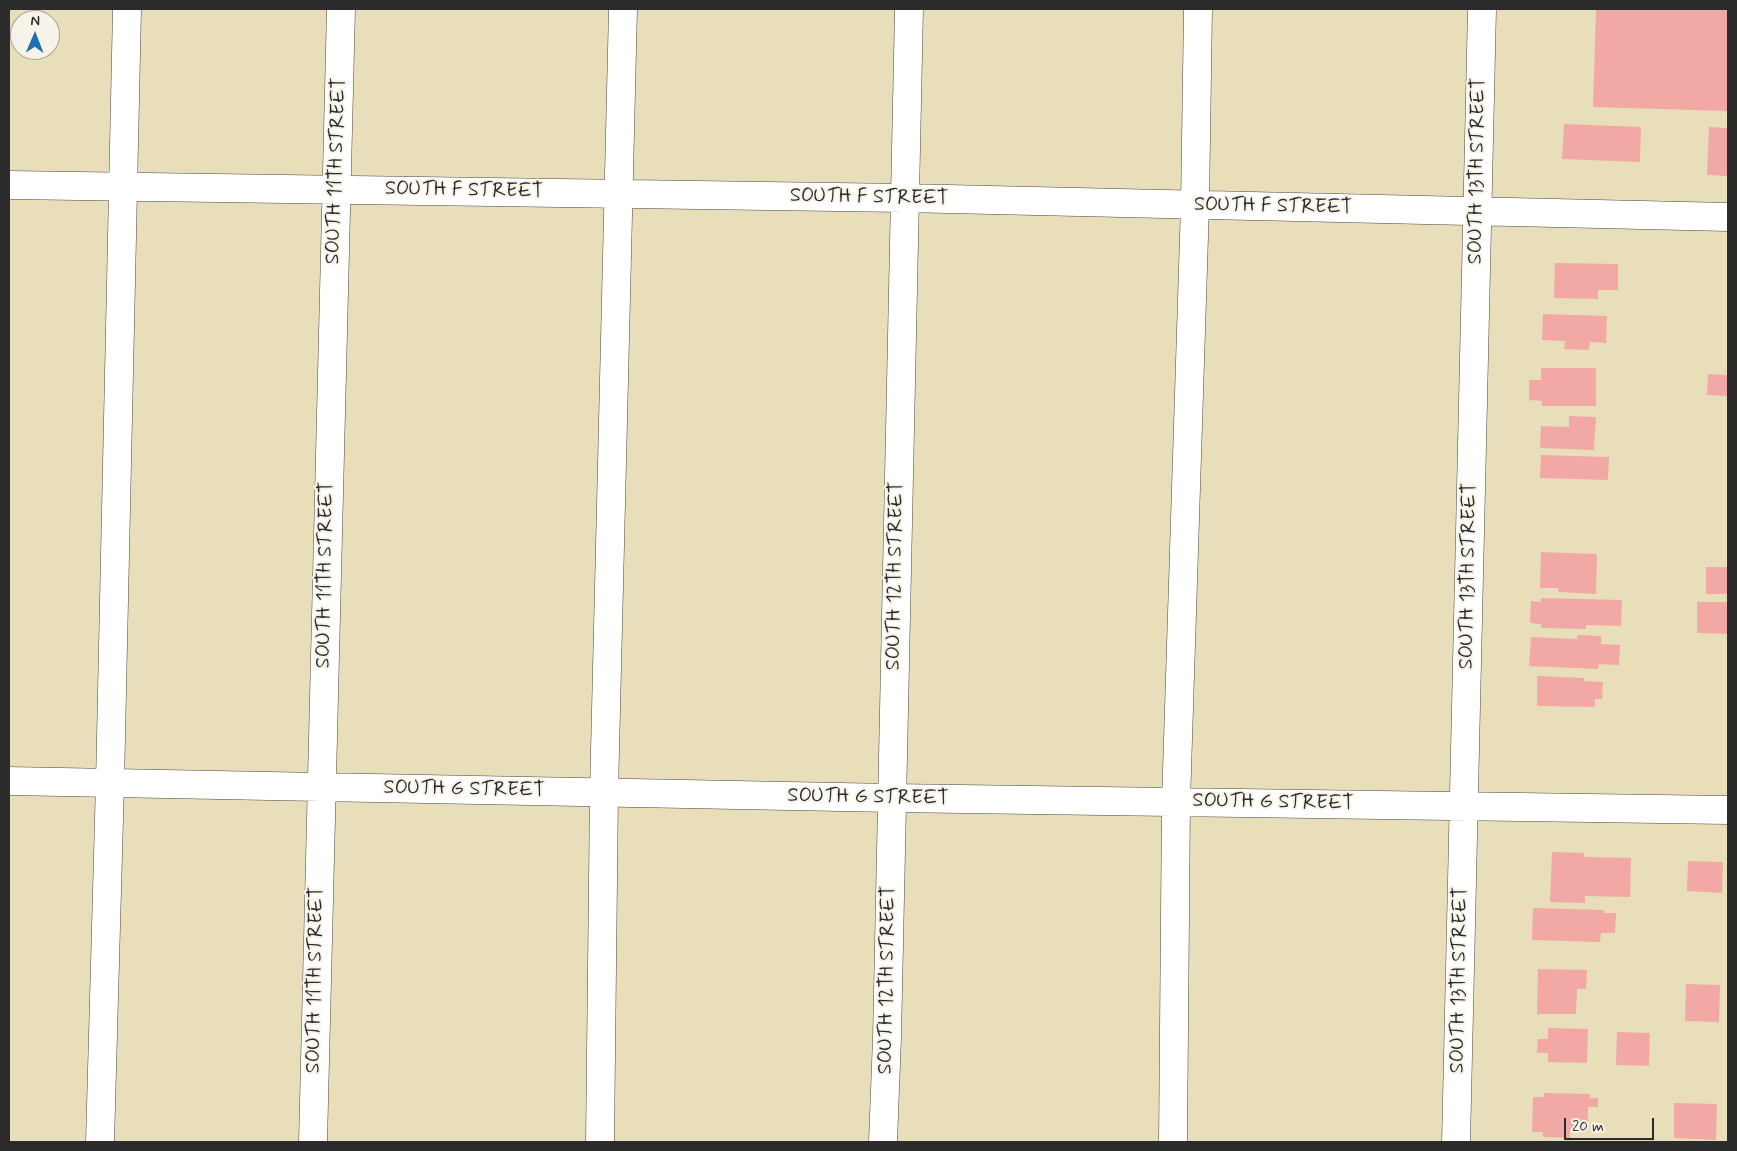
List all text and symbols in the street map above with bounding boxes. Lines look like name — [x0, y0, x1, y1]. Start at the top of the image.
north arrow — [10, 10, 60, 60]
text: N — [30, 12, 40, 30]
street label: SOUTH 11TH STREET — [322, 77, 352, 265]
street label: SOUTH 13TH STREET — [1464, 77, 1492, 265]
street label: SOUTH F STREET — [385, 178, 543, 204]
street label: SOUTH F STREET — [790, 185, 948, 211]
street label: SOUTH F STREET — [1194, 194, 1352, 220]
street label: SOUTH 11TH STREET — [312, 481, 340, 669]
street label: SOUTH 12TH STREET — [882, 481, 910, 671]
street label: SOUTH 13TH STREET — [1455, 482, 1483, 670]
street label: SOUTH G STREET — [383, 777, 545, 803]
street label: SOUTH G STREET — [787, 785, 949, 811]
street label: SOUTH G STREET — [1192, 790, 1354, 816]
street label: SOUTH 12TH STREET — [874, 885, 902, 1075]
street label: SOUTH 11TH STREET — [302, 886, 330, 1074]
street label: SOUTH 13TH STREET — [1446, 886, 1474, 1074]
scale bar — [1567, 1108, 1657, 1140]
text: 20 m — [1572, 1117, 1604, 1137]

